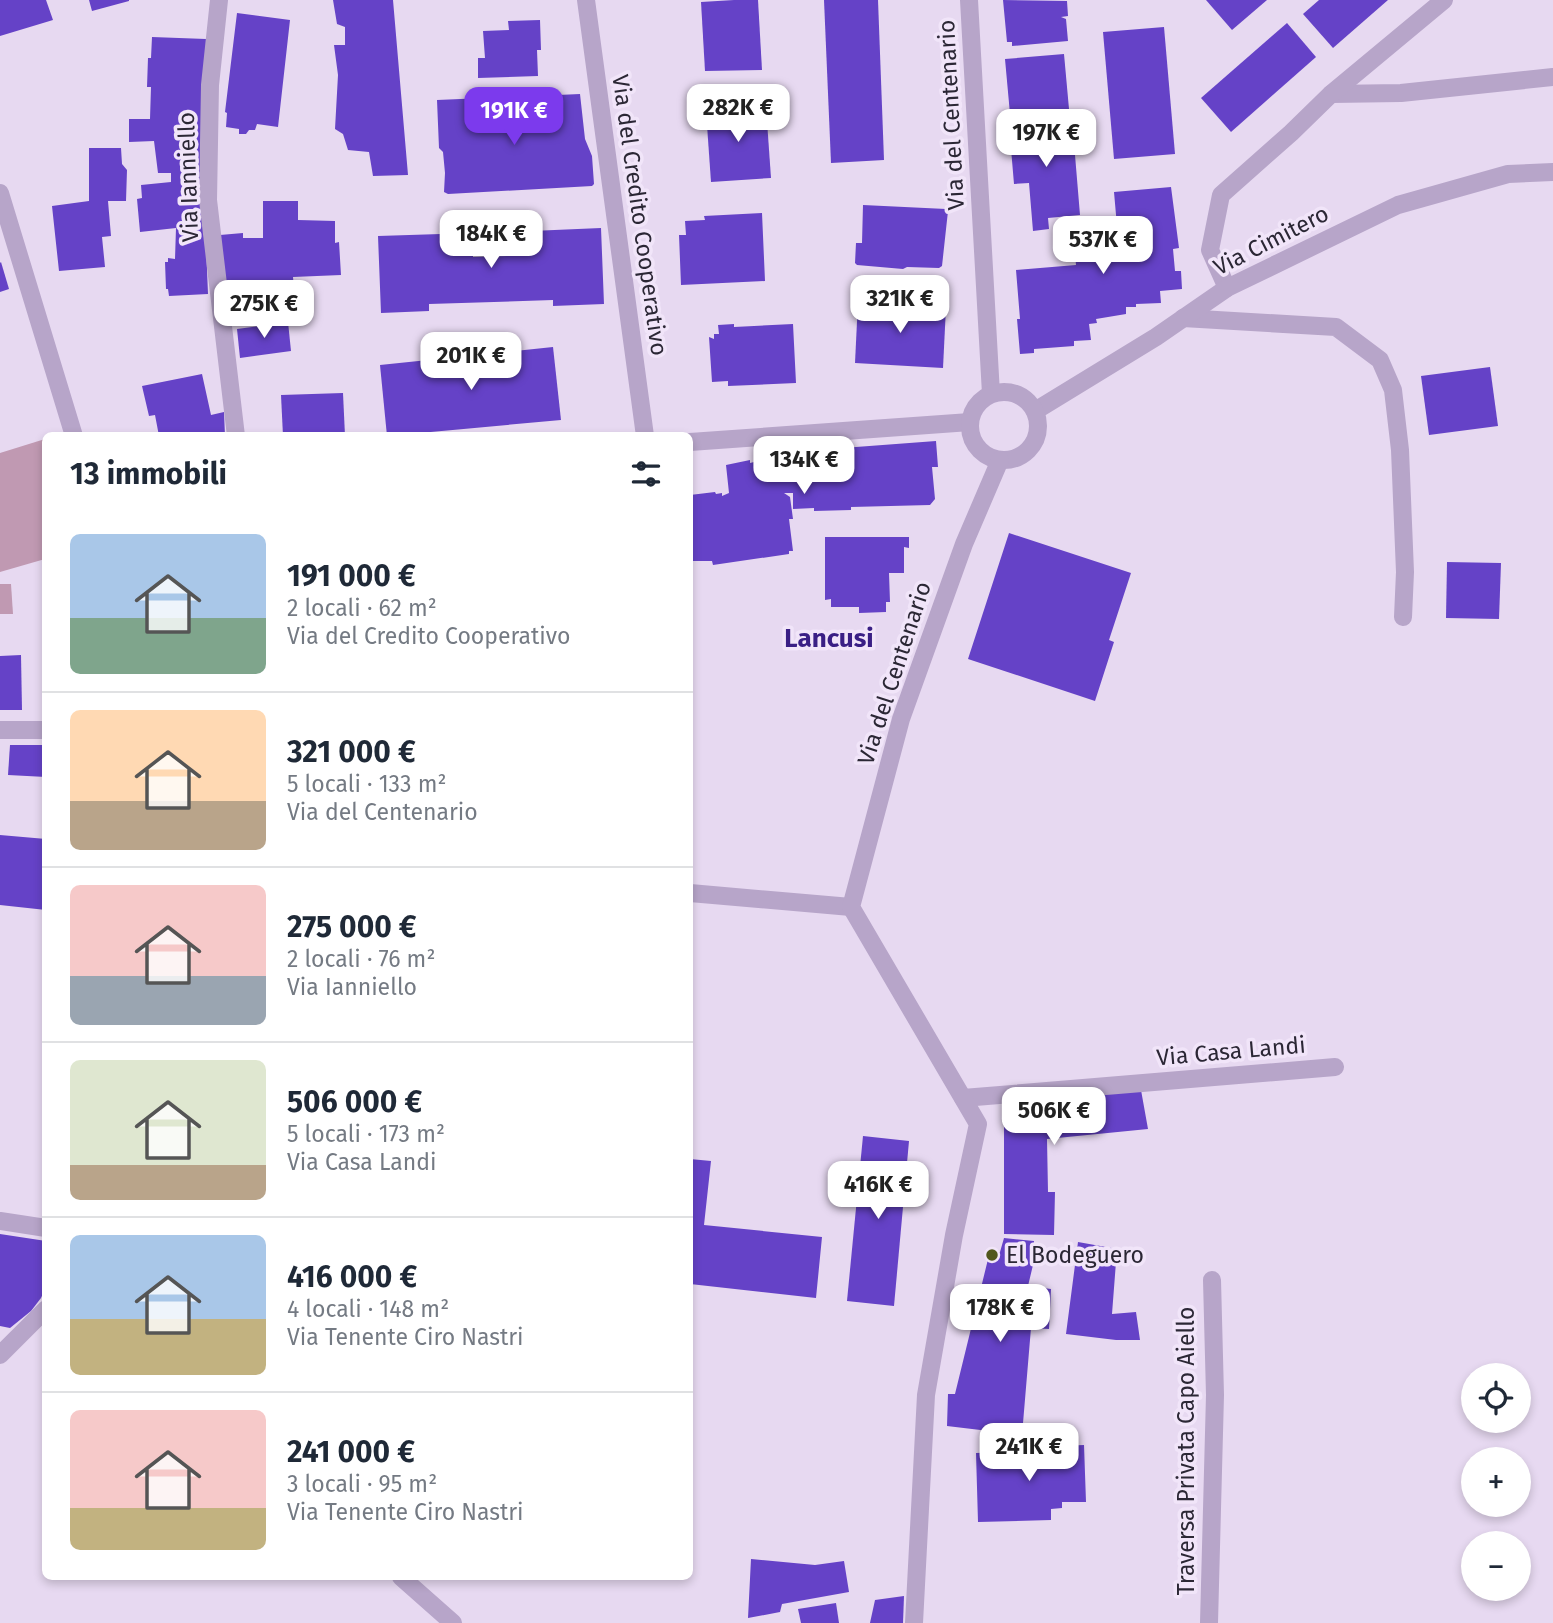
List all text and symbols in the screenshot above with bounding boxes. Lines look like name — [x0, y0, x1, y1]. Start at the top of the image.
street label: Via del Centenario — [932, 19, 970, 211]
street label: Via del Credito Cooperativo — [606, 73, 674, 357]
pin: 282K € — [681, 85, 795, 144]
pin: 191K € — [457, 88, 571, 147]
text: 282K € — [703, 93, 773, 121]
text: 191K € — [480, 96, 548, 124]
pin: 197K € — [989, 110, 1103, 169]
street label: Via Ianniello — [172, 112, 204, 242]
text: 197K € — [1012, 118, 1080, 146]
street label: Via Cimitero — [1209, 199, 1333, 281]
pin: 184K € — [434, 210, 548, 270]
pin: 537K € — [1046, 216, 1160, 276]
text: 184K € — [456, 219, 526, 247]
text: 537K € — [1069, 225, 1137, 253]
pin: 321K € — [843, 276, 957, 335]
pin: 275K € — [207, 280, 321, 340]
text: 321K € — [866, 284, 934, 312]
text: 275K € — [230, 289, 298, 317]
pin: 201K € — [414, 332, 528, 392]
text: 201K € — [436, 341, 506, 369]
pin: 134K € — [747, 436, 861, 496]
text: 134K € — [769, 445, 839, 473]
icon: filters — [627, 455, 665, 493]
text: 13 immobili — [70, 456, 227, 492]
text: 191 000 € — [287, 558, 416, 594]
icon: home — [126, 562, 210, 646]
street label: Via del Centenario — [851, 578, 937, 768]
text: 2 locali · 62 m² — [287, 594, 437, 622]
text: Via del Credito Cooperativo — [287, 622, 571, 650]
district label: Lancusi — [784, 623, 874, 654]
text: 321 000 € — [287, 734, 416, 770]
icon: home — [126, 738, 210, 822]
text: 5 locali · 133 m² — [287, 770, 446, 798]
text: Via del Centenario — [287, 798, 478, 826]
text: 275 000 € — [287, 909, 417, 945]
icon: home — [126, 913, 210, 997]
text: 2 locali · 76 m² — [287, 945, 435, 973]
text: Via Ianniello — [287, 973, 417, 1001]
street label: Via Casa Landi — [1155, 1031, 1307, 1071]
text: 506 000 € — [287, 1084, 422, 1120]
icon: home — [126, 1088, 210, 1172]
pin: 506K € — [997, 1088, 1111, 1147]
text: 506K € — [1018, 1096, 1090, 1124]
text: 5 locali · 173 m² — [287, 1120, 445, 1148]
text: Via Casa Landi — [287, 1148, 436, 1176]
pin: 416K € — [821, 1162, 935, 1221]
text: 416K € — [844, 1170, 912, 1198]
place label: El Bodeguero — [1006, 1241, 1144, 1269]
marker: El Bodeguero — [984, 1247, 1000, 1263]
text: 416 000 € — [287, 1259, 417, 1295]
icon: home — [126, 1263, 210, 1347]
pin: 178K € — [943, 1284, 1057, 1344]
text: 178K € — [966, 1293, 1034, 1321]
text: 4 locali · 148 m² — [287, 1295, 449, 1323]
street label: Traversa Privata Capo Aiello — [1172, 1307, 1200, 1595]
text: Via Tenente Ciro Nastri — [287, 1323, 524, 1351]
map controls — [1461, 1363, 1531, 1601]
button: locate — [1461, 1363, 1531, 1433]
pin: 241K € — [972, 1424, 1086, 1483]
text: 241K € — [996, 1432, 1062, 1460]
text: 241 000 € — [287, 1434, 415, 1470]
icon: home — [126, 1438, 210, 1522]
button: + — [1461, 1447, 1531, 1517]
text: 3 locali · 95 m² — [287, 1470, 437, 1498]
text: Via Tenente Ciro Nastri — [287, 1498, 524, 1526]
button: − — [1461, 1531, 1531, 1601]

